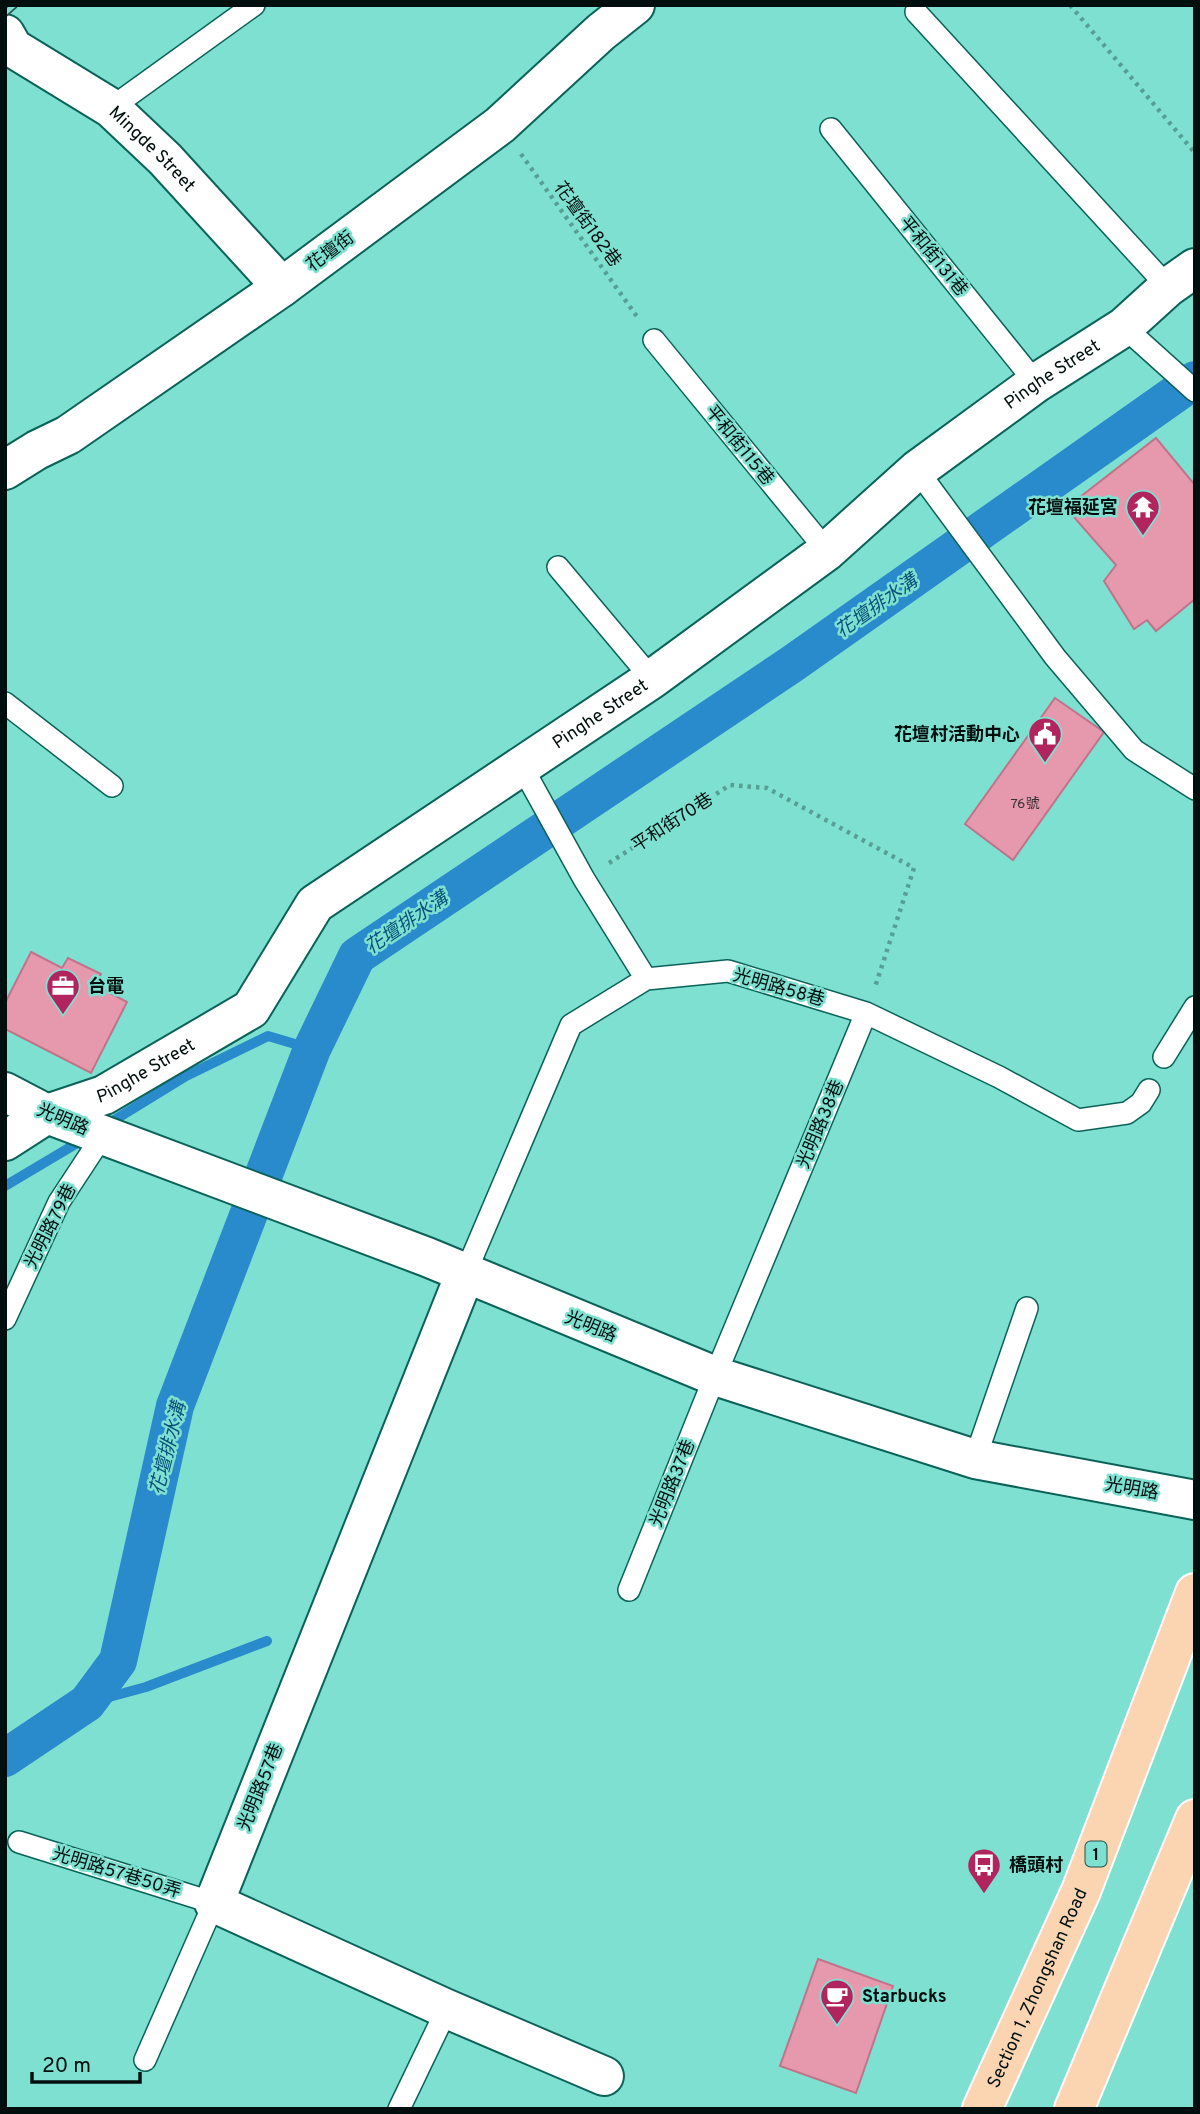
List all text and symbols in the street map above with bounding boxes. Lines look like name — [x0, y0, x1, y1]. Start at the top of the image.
street label: Mingde Street — [103, 102, 200, 197]
street label: 花壇街182巷 — [548, 178, 626, 272]
street label: 平和街131巷 — [894, 212, 972, 302]
street label: 花壇街 — [302, 227, 359, 278]
street label: Pinghe Street — [1000, 335, 1105, 415]
street label: 平和街115巷 — [699, 401, 778, 491]
temple icon: 花壇福延宮 — [1124, 488, 1162, 537]
place label: 花壇福延宮 — [1028, 497, 1118, 520]
water label: 花壇排水溝 — [831, 568, 925, 644]
street label: Pinghe Street — [549, 675, 653, 755]
public building icon: 花壇村活動中心 — [1026, 715, 1064, 764]
place label: 花壇村活動中心 — [894, 724, 1020, 747]
street label: 平和街70巷 — [628, 788, 718, 858]
house number: 76號 — [1011, 796, 1039, 813]
water label: 花壇排水溝 — [361, 885, 456, 960]
street label: 光明路58巷 — [730, 964, 827, 1012]
office icon: 台電 — [44, 967, 82, 1016]
place label: 台電 — [88, 976, 124, 999]
street label: Pinghe Street — [94, 1034, 200, 1110]
street label: 光明路38巷 — [792, 1077, 850, 1172]
street label: 光明路 — [33, 1099, 92, 1142]
street label: 光明路79巷 — [20, 1180, 83, 1273]
street label: 光明路 — [561, 1307, 620, 1348]
water label: 花壇排水溝 — [146, 1397, 193, 1497]
street label: 光明路37巷 — [645, 1437, 701, 1531]
street label: 光明路 — [1103, 1473, 1160, 1505]
street label: 光明路57巷 — [233, 1740, 289, 1835]
road number: 1 — [1086, 1842, 1106, 1866]
street label: 光明路57巷50弄 — [50, 1843, 184, 1904]
bus stop icon: 橋頭村 — [965, 1846, 1003, 1895]
place label: 橋頭村 — [1009, 1855, 1063, 1878]
street label: Section 1, Zhongshan Road — [983, 1885, 1094, 2092]
cafe icon: Starbucks — [818, 1977, 856, 2026]
place label: Starbucks — [862, 1986, 947, 2009]
scale bar — [32, 2040, 140, 2084]
text: 20 m — [42, 2053, 91, 2080]

